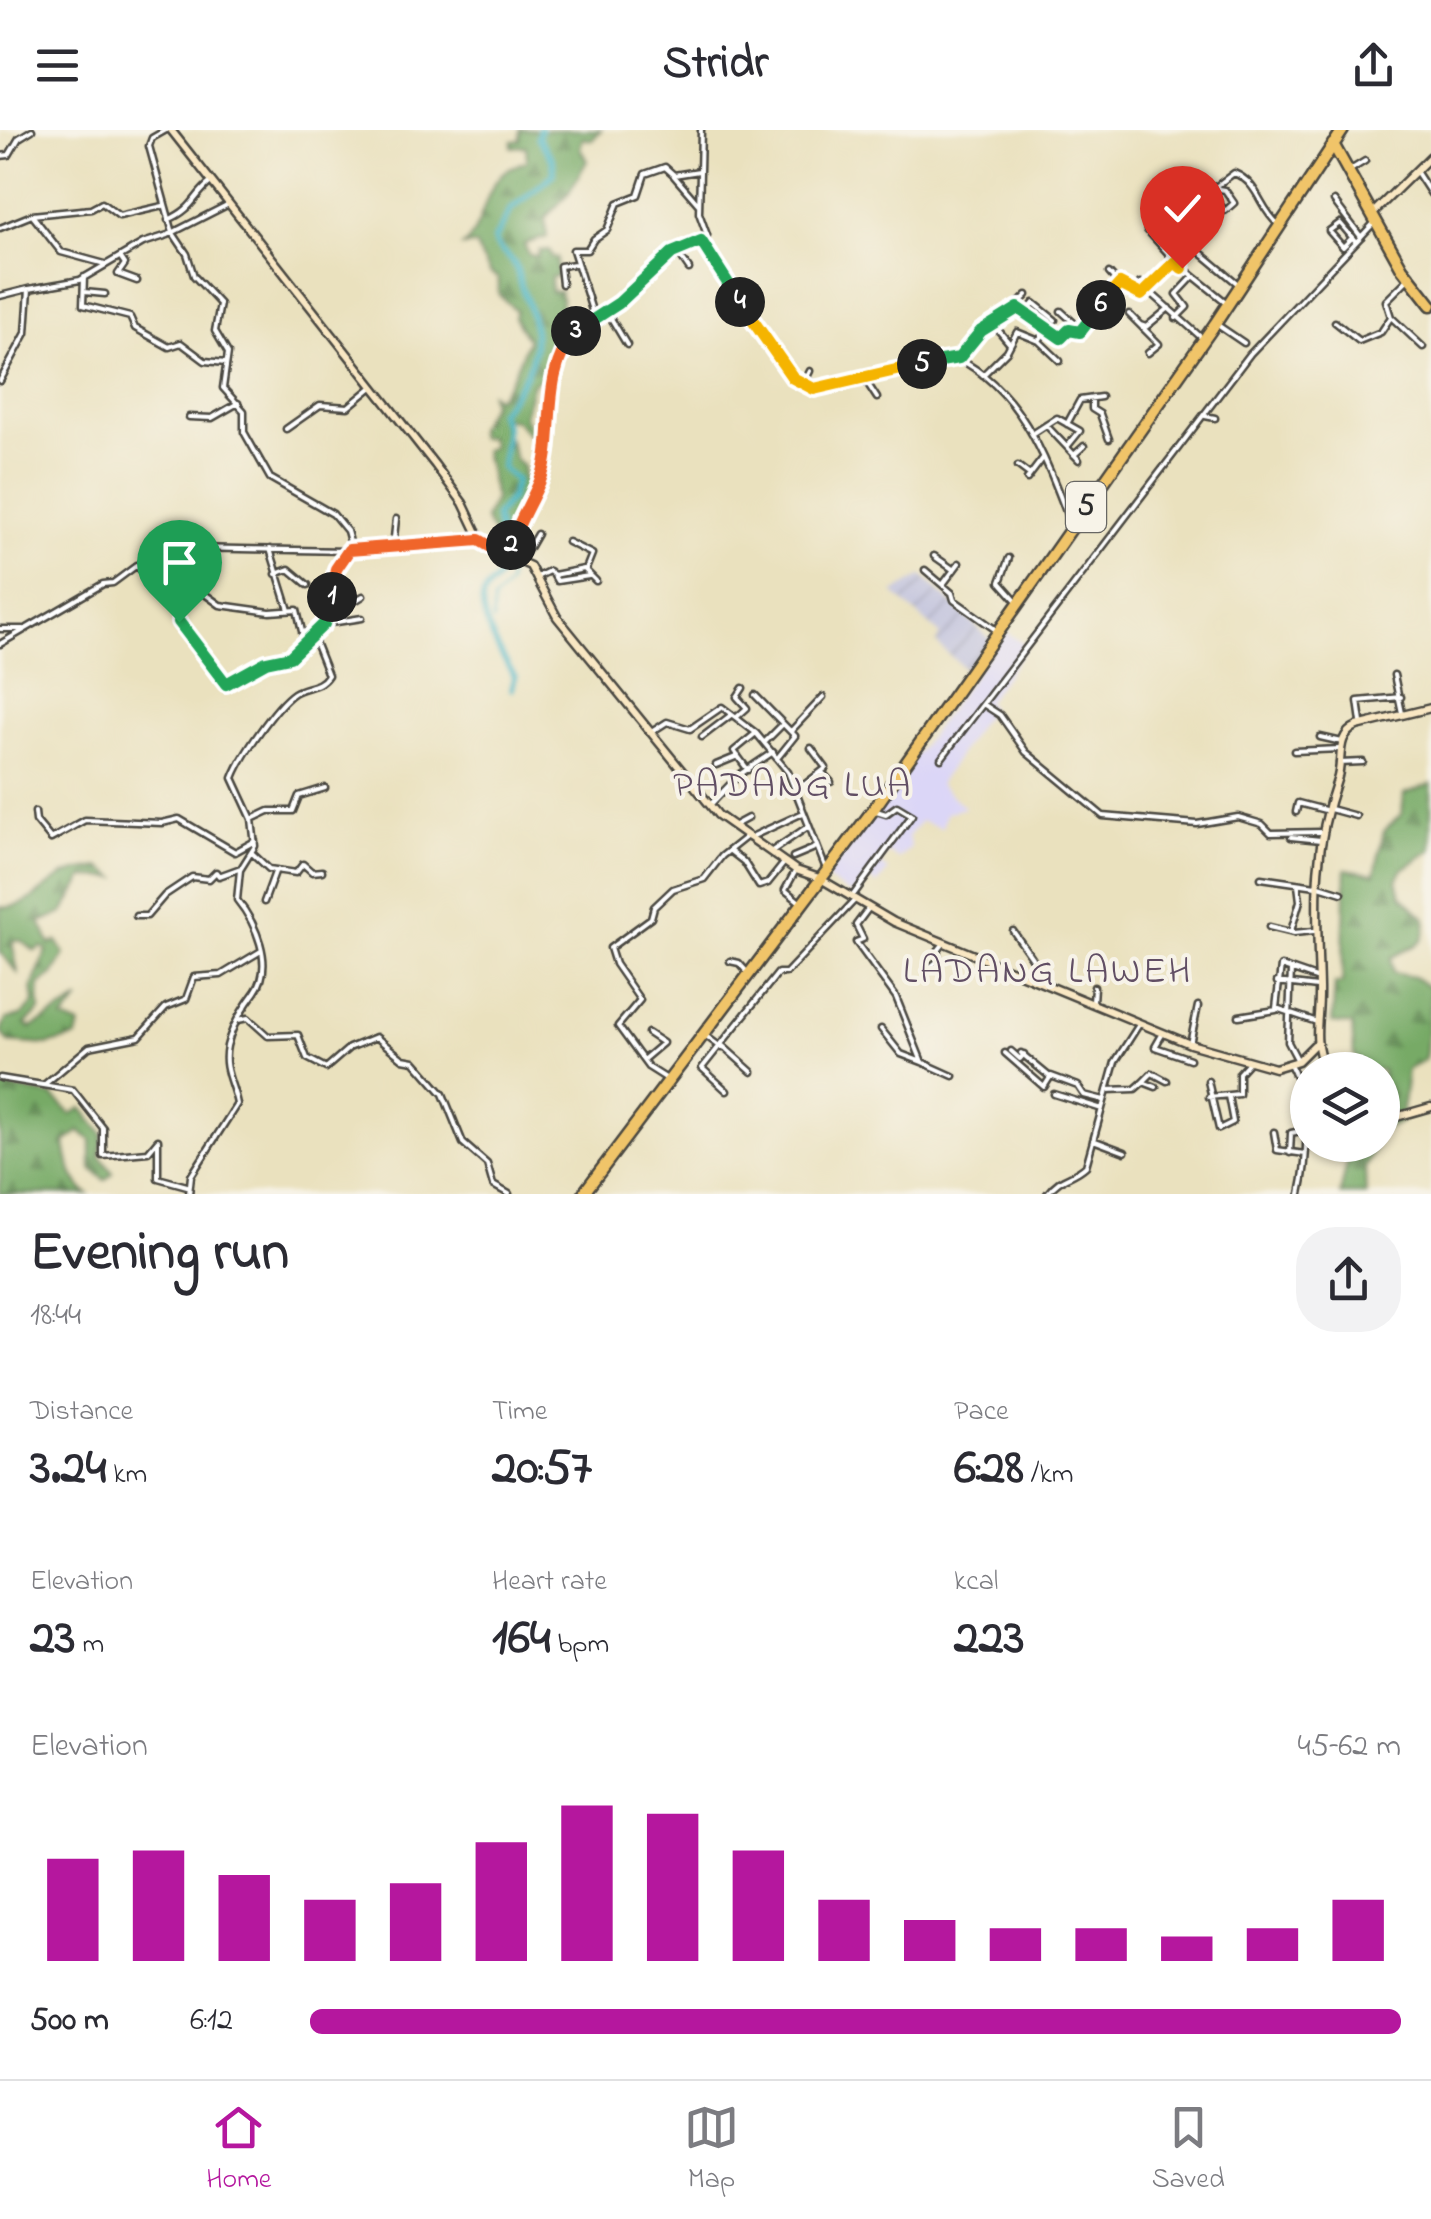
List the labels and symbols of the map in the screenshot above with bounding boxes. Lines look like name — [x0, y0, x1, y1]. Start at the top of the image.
pin — [1140, 166, 1225, 269]
pin: 4 — [715, 277, 765, 327]
pin: 6 — [1076, 280, 1126, 330]
pin: 3 — [551, 306, 601, 356]
pin: 5 — [897, 339, 947, 389]
road number: 5 — [1066, 482, 1106, 532]
pin — [137, 520, 222, 623]
pin: 2 — [486, 520, 536, 570]
pin: 1 — [307, 572, 357, 622]
district label: PADANG LUA — [673, 759, 913, 815]
district label: LADANG LAWEH — [903, 945, 1193, 1001]

